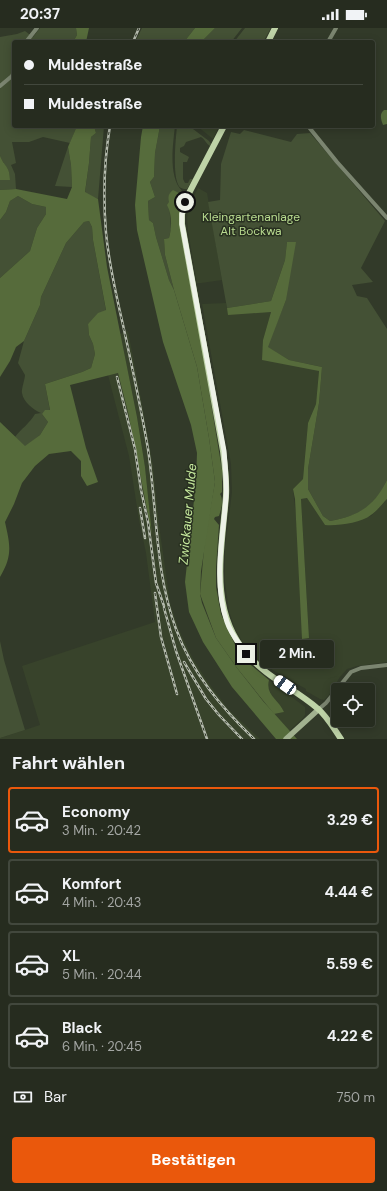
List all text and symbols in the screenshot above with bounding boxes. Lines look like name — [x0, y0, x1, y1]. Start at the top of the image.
text: 20:37 — [20, 4, 60, 24]
text: Muldestraße — [48, 55, 142, 75]
text: Muldestraße — [48, 94, 142, 114]
route start — [176, 193, 194, 211]
park label: Kleingartenanlage Alt Bockwa — [202, 209, 300, 239]
water label: Zwickauer Mulde — [175, 463, 200, 565]
callout: 2 Min. — [260, 640, 334, 668]
route end — [237, 645, 255, 663]
text: 2 Min. — [279, 645, 315, 662]
car — [272, 673, 298, 697]
map controls — [331, 683, 375, 727]
button: locate — [331, 683, 375, 727]
text: Fahrt wählen — [12, 751, 125, 775]
icon: car — [14, 802, 50, 838]
text: Economy — [62, 802, 130, 822]
text: 3.29 € — [327, 810, 373, 830]
text: 3 Min. · 20:42 — [62, 822, 141, 839]
icon: car — [14, 874, 50, 910]
text: Komfort — [62, 874, 121, 894]
text: 4.44 € — [325, 882, 373, 902]
text: 4 Min. · 20:43 — [62, 894, 141, 911]
icon: car — [14, 946, 50, 982]
text: XL — [62, 946, 80, 966]
text: 5.59 € — [326, 954, 373, 974]
text: 5 Min. · 20:44 — [62, 966, 142, 983]
icon: car — [14, 1018, 50, 1054]
text: Black — [62, 1018, 102, 1038]
text: 4.22 € — [327, 1026, 373, 1046]
text: 6 Min. · 20:45 — [62, 1038, 142, 1055]
icon: cash — [12, 1086, 34, 1108]
text: Bar — [44, 1087, 67, 1107]
text: 750 m — [337, 1089, 375, 1106]
button: Bestätigen — [12, 1137, 375, 1183]

